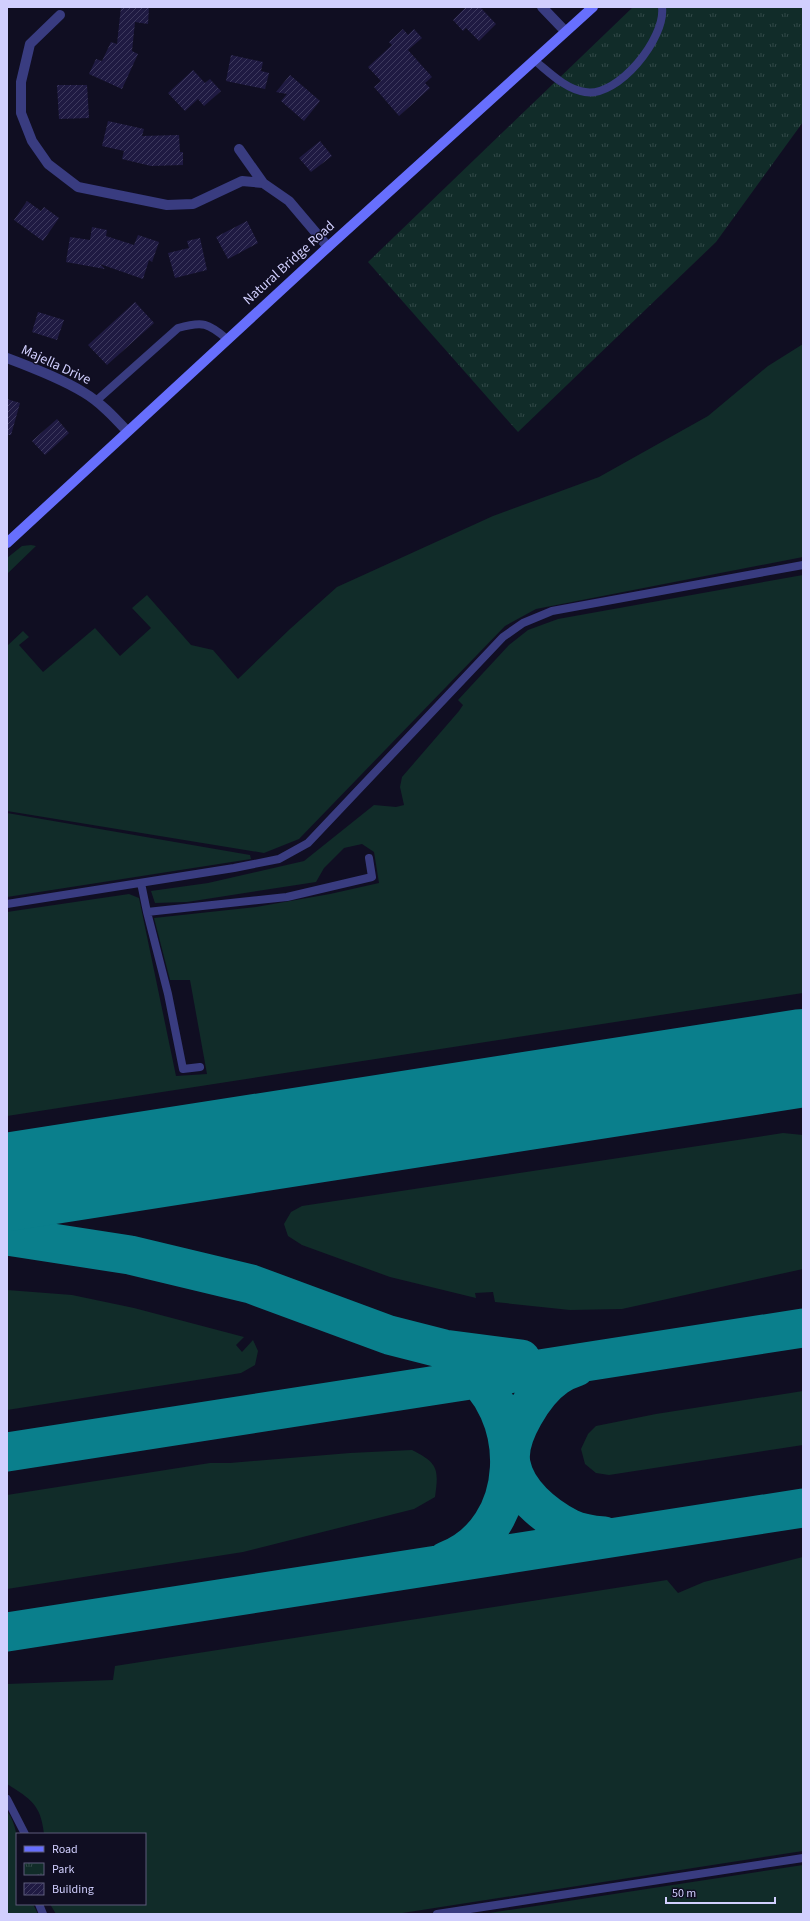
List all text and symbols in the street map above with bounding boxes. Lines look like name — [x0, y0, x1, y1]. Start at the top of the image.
street label: Natural Bridge Road — [239, 216, 339, 310]
street label: Majella Drive — [18, 340, 94, 390]
legend — [16, 1833, 146, 1905]
text: Road — [52, 1841, 78, 1858]
text: Park — [52, 1861, 74, 1878]
scale bar — [666, 1879, 775, 1905]
text: Building — [52, 1881, 94, 1898]
text: 50 m — [672, 1885, 696, 1902]

